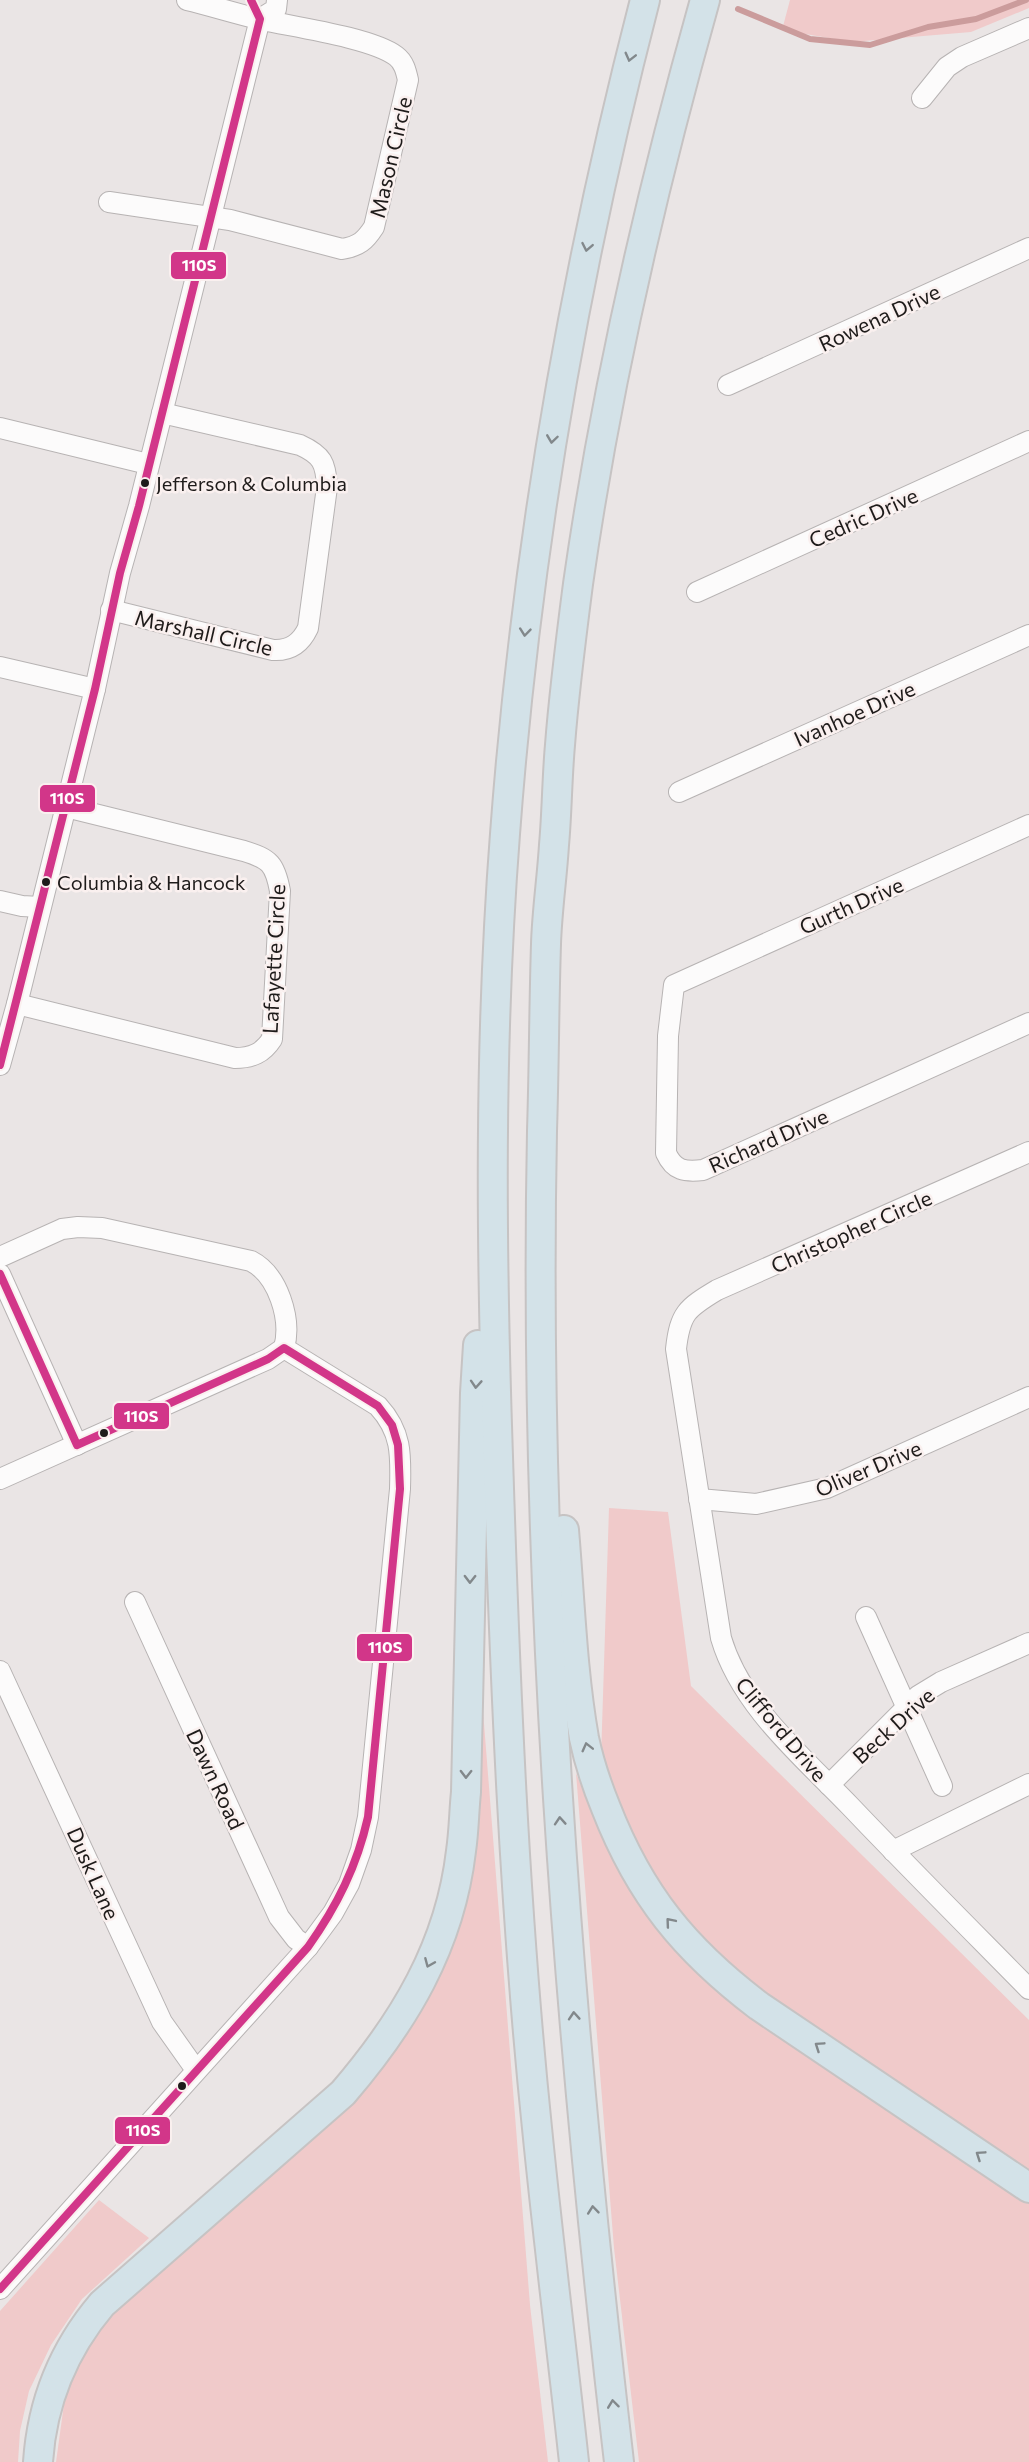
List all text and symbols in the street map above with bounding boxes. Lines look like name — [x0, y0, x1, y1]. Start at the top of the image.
one-way arrow — [625, 51, 638, 61]
street label: Mason Circle — [364, 94, 416, 220]
one-way arrow — [581, 241, 594, 251]
line badge: 110S — [170, 251, 227, 280]
text: 110S — [182, 255, 217, 274]
street label: Rowena Drive — [814, 278, 944, 356]
one-way arrow — [547, 434, 559, 443]
place label: Jefferson & Columbia — [156, 471, 347, 495]
marker: Jefferson & Columbia — [139, 477, 151, 489]
street label: Cedric Drive — [805, 482, 921, 552]
street label: Marshall Circle — [133, 604, 275, 660]
one-way arrow — [519, 627, 532, 636]
street label: Ivanhoe Drive — [790, 675, 918, 751]
line badge: 110S — [39, 784, 96, 813]
text: 110S — [50, 788, 85, 807]
place label: Columbia & Hancock — [57, 870, 246, 894]
street label: Gurth Drive — [795, 871, 907, 939]
marker: Columbia & Hancock — [40, 876, 52, 888]
street label: Lafayette Circle — [257, 883, 289, 1035]
street label: Richard Drive — [705, 1103, 831, 1177]
street label: Christopher Circle — [767, 1184, 935, 1278]
one-way arrow — [469, 1379, 482, 1388]
line badge: 110S — [113, 1402, 170, 1430]
text: 110S — [124, 1406, 159, 1425]
unlabelled marker — [98, 1427, 110, 1439]
street label: Oliver Drive — [811, 1435, 925, 1501]
one-way arrow — [464, 1574, 476, 1583]
line badge: 110S — [356, 1633, 413, 1662]
text: 110S — [368, 1637, 403, 1656]
street label: Clifford Drive — [731, 1672, 833, 1786]
street label: Beck Drive — [847, 1682, 939, 1768]
street label: Dawn Road — [182, 1725, 250, 1833]
one-way arrow — [581, 1743, 594, 1753]
one-way arrow — [460, 1769, 472, 1778]
one-way arrow — [554, 1817, 567, 1826]
street label: Dusk Lane — [63, 1823, 125, 1923]
one-way arrow — [666, 1918, 677, 1929]
one-way arrow — [424, 1957, 436, 1968]
one-way arrow — [568, 2011, 581, 2020]
one-way arrow — [814, 2043, 825, 2054]
unlabelled marker — [176, 2080, 188, 2092]
line badge: 110S — [114, 2116, 171, 2145]
text: 110S — [126, 2120, 161, 2139]
one-way arrow — [976, 2151, 987, 2162]
one-way arrow — [587, 2205, 600, 2214]
one-way arrow — [607, 2399, 619, 2408]

